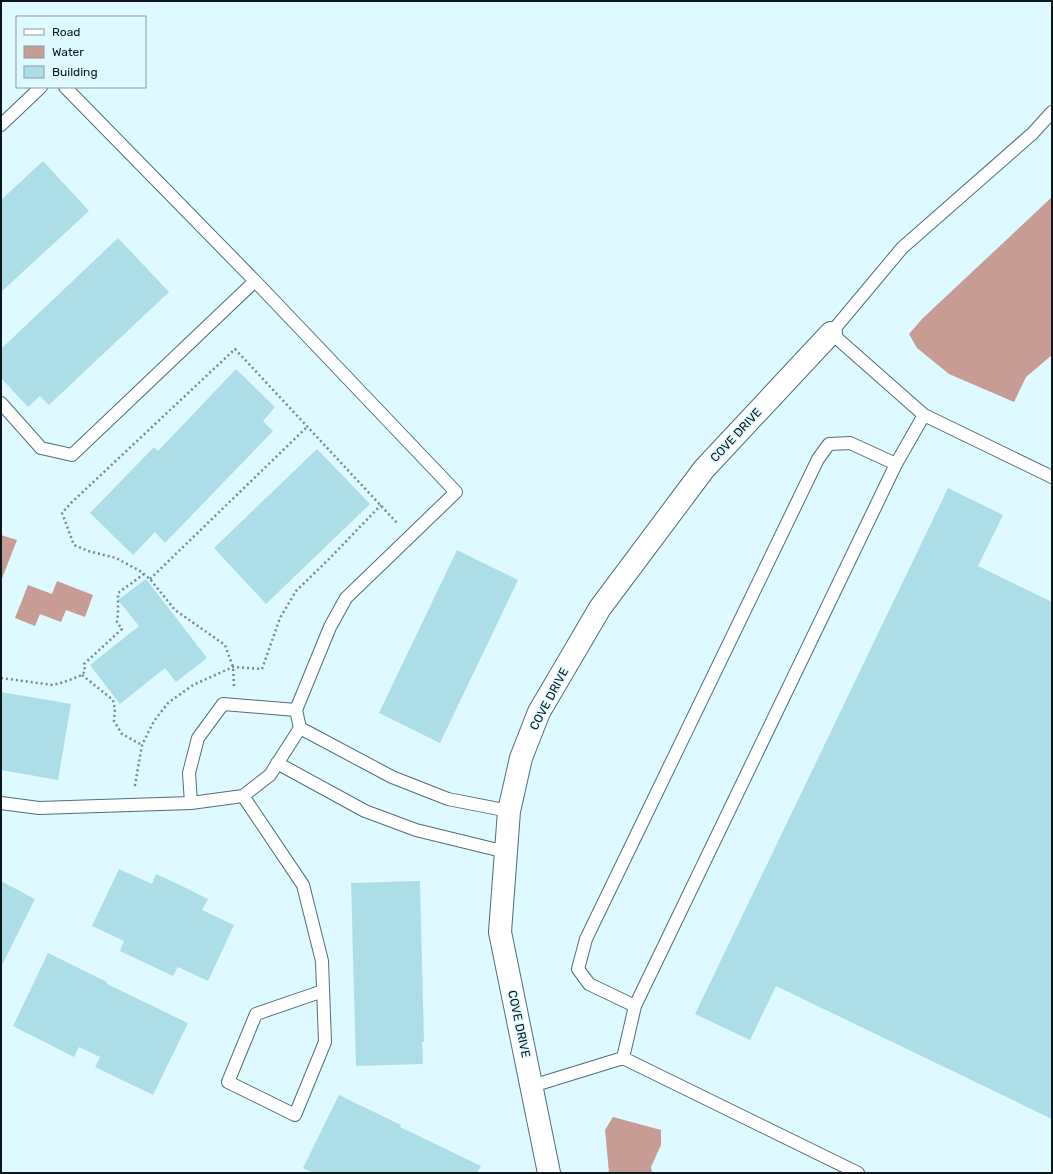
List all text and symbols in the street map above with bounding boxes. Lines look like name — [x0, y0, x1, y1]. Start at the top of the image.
legend — [16, 16, 146, 88]
text: Road — [52, 25, 80, 39]
text: Water — [52, 45, 84, 59]
text: Building — [52, 65, 98, 79]
street label: COVE DRIVE — [708, 405, 764, 465]
street label: COVE DRIVE — [527, 665, 571, 733]
street label: COVE DRIVE — [505, 989, 533, 1059]

